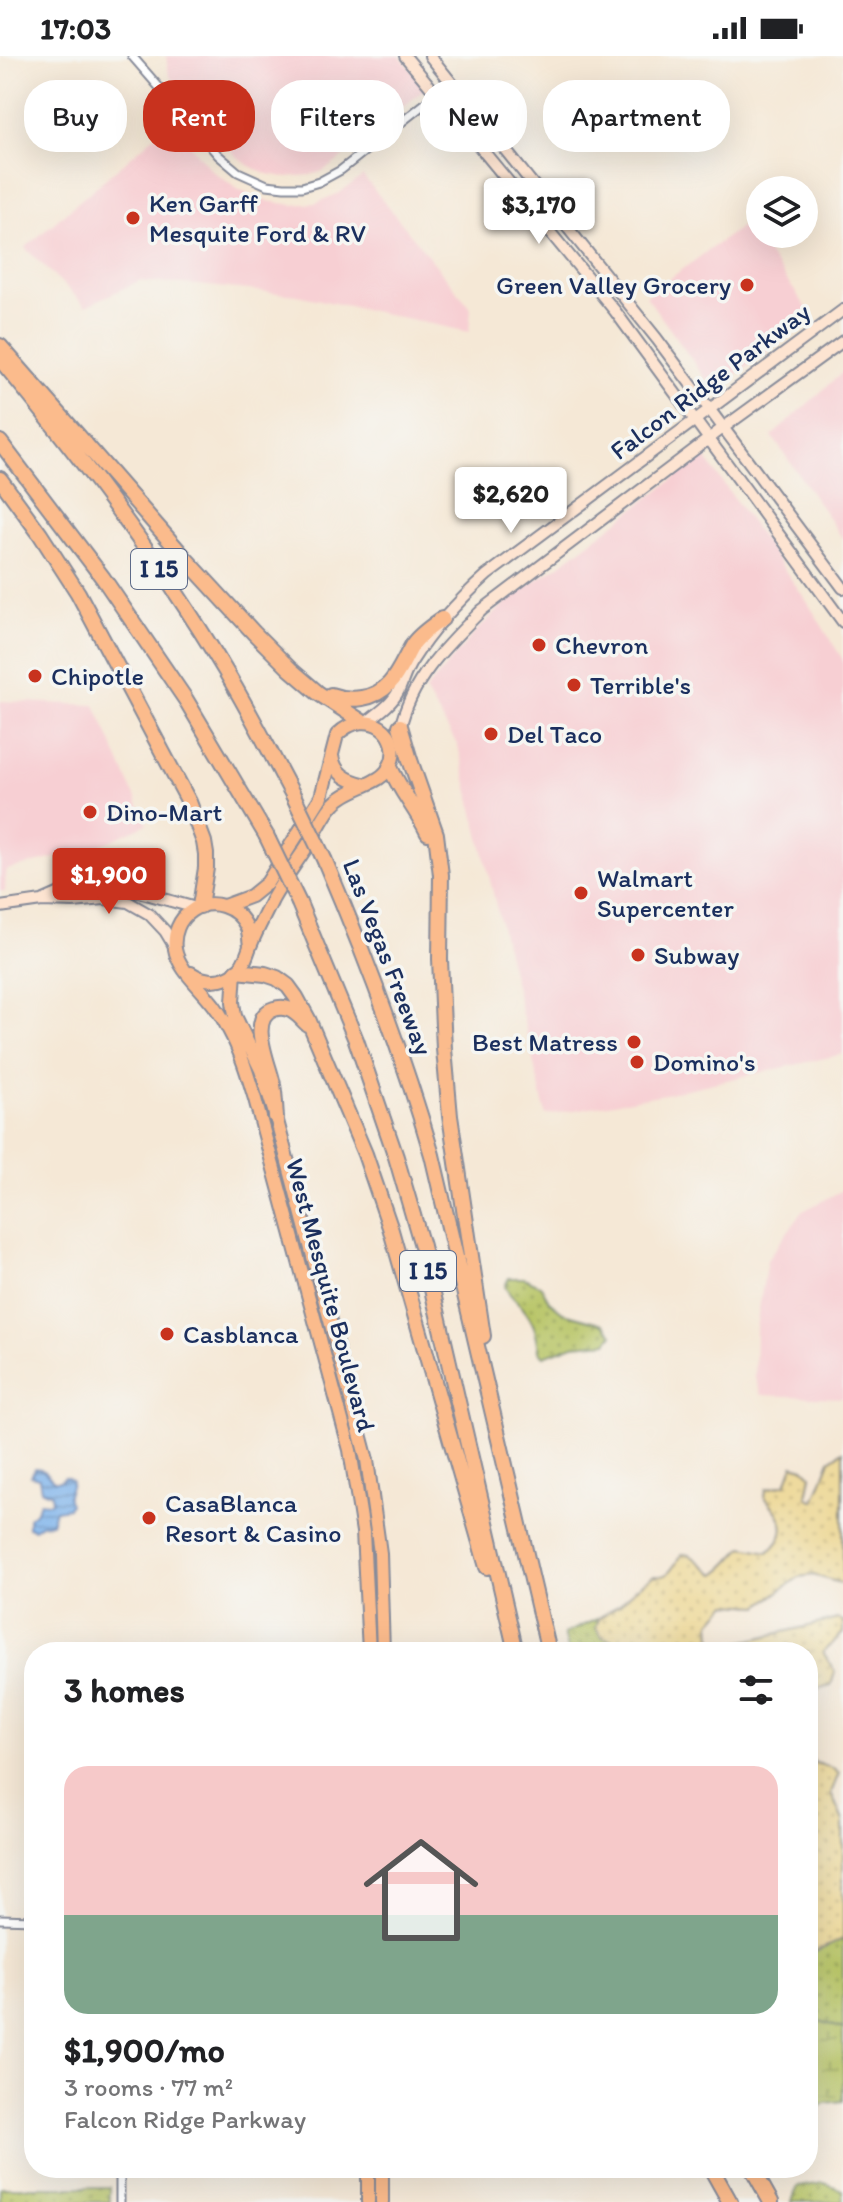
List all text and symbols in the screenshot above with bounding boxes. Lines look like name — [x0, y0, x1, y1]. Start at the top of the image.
text: 17:03 — [40, 10, 111, 47]
chip: Buy — [24, 80, 127, 152]
chip: Rent — [143, 80, 255, 152]
chip: Filters — [271, 80, 404, 152]
chip: New — [420, 80, 527, 152]
chip: Apartment — [543, 80, 730, 152]
map controls — [746, 176, 818, 248]
button: layers — [746, 176, 818, 248]
pin: $3,170 — [474, 178, 604, 246]
place label: Ken Garff Mesquite Ford & RV — [149, 187, 366, 249]
text: $3,170 — [502, 188, 576, 220]
marker: Ken Garff Mesquite Ford & RV — [124, 209, 142, 227]
place label: Green Valley Grocery — [496, 269, 731, 301]
marker: Green Valley Grocery — [738, 276, 756, 294]
street label: Falcon Ridge Parkway — [604, 295, 816, 467]
pin: $2,620 — [446, 467, 576, 535]
text: $2,620 — [473, 477, 549, 509]
road number: I 15 — [131, 549, 187, 589]
place label: Chevron — [555, 629, 649, 661]
marker: Chevron — [530, 636, 548, 654]
place label: Chipotle — [51, 660, 144, 692]
marker: Chipotle — [26, 667, 44, 685]
place label: Terrible's — [590, 669, 691, 701]
marker: Terrible's — [565, 676, 583, 694]
place label: Del Taco — [507, 718, 602, 750]
marker: Del Taco — [482, 725, 500, 743]
place label: Dino-Mart — [106, 796, 222, 828]
marker: Dino-Mart — [81, 803, 99, 821]
pin: $1,900 — [44, 848, 174, 916]
street label: Las Vegas Freeway — [336, 854, 440, 1060]
text: $1,900 — [70, 858, 148, 890]
place label: Walmart Supercenter — [597, 862, 734, 924]
marker: Walmart Supercenter — [572, 884, 590, 902]
place label: Subway — [654, 939, 739, 971]
marker: Subway — [629, 946, 647, 964]
place label: Best Matress — [472, 1026, 618, 1058]
marker: Best Matress — [625, 1033, 643, 1051]
place label: Domino's — [653, 1046, 756, 1078]
marker: Domino's — [628, 1053, 646, 1071]
street label: West Mesquite Boulevard — [279, 1155, 383, 1435]
road number: I 15 — [400, 1251, 456, 1291]
place label: Casblanca — [183, 1318, 299, 1350]
marker: Casblanca — [158, 1325, 176, 1343]
place label: CasaBlanca Resort & Casino — [165, 1487, 341, 1549]
marker: CasaBlanca Resort & Casino — [140, 1509, 158, 1527]
icon: filters — [734, 1668, 778, 1712]
text: 3 homes — [64, 1670, 185, 1711]
icon: home — [349, 1818, 493, 1962]
text: $1,900/mo — [64, 2030, 225, 2071]
text: 3 rooms · 77 m² — [64, 2071, 233, 2103]
text: Falcon Ridge Parkway — [64, 2103, 306, 2135]

